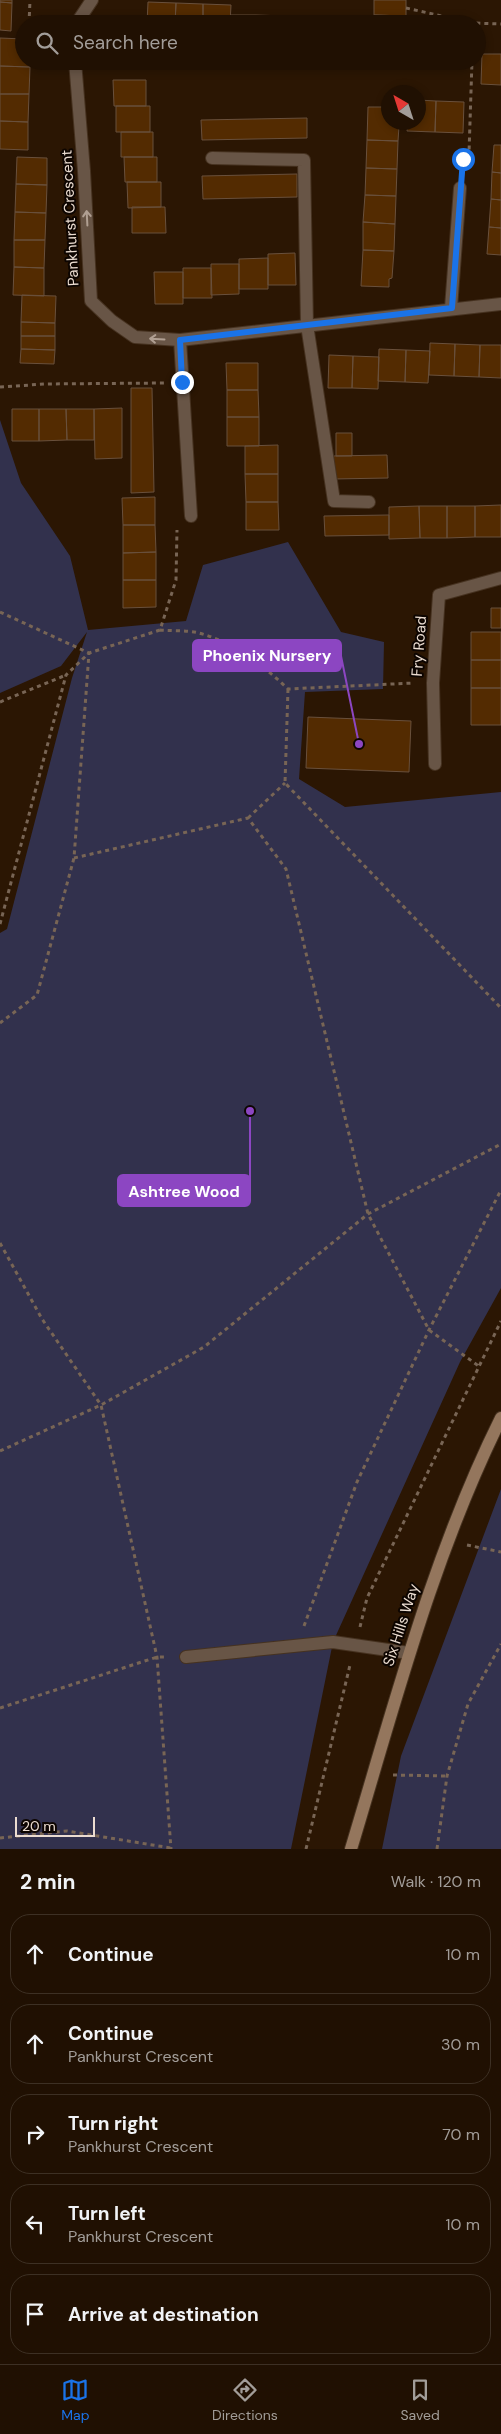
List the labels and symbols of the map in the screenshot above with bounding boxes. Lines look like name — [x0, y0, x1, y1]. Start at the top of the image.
north arrow — [381, 85, 426, 130]
route start — [452, 148, 475, 171]
street label: Pankhurst Crescent — [56, 149, 84, 287]
one-way arrow — [82, 210, 91, 226]
one-way arrow — [149, 334, 165, 343]
route end — [171, 371, 194, 394]
street label: Fry Road — [407, 615, 431, 677]
callout: Phoenix Nursery — [193, 640, 341, 671]
text: Phoenix Nursery — [203, 645, 332, 666]
callout: Ashtree Wood — [118, 1175, 250, 1206]
text: Ashtree Wood — [128, 1181, 240, 1202]
street label: Six Hills Way — [378, 1580, 424, 1669]
scale bar — [15, 1814, 95, 1837]

